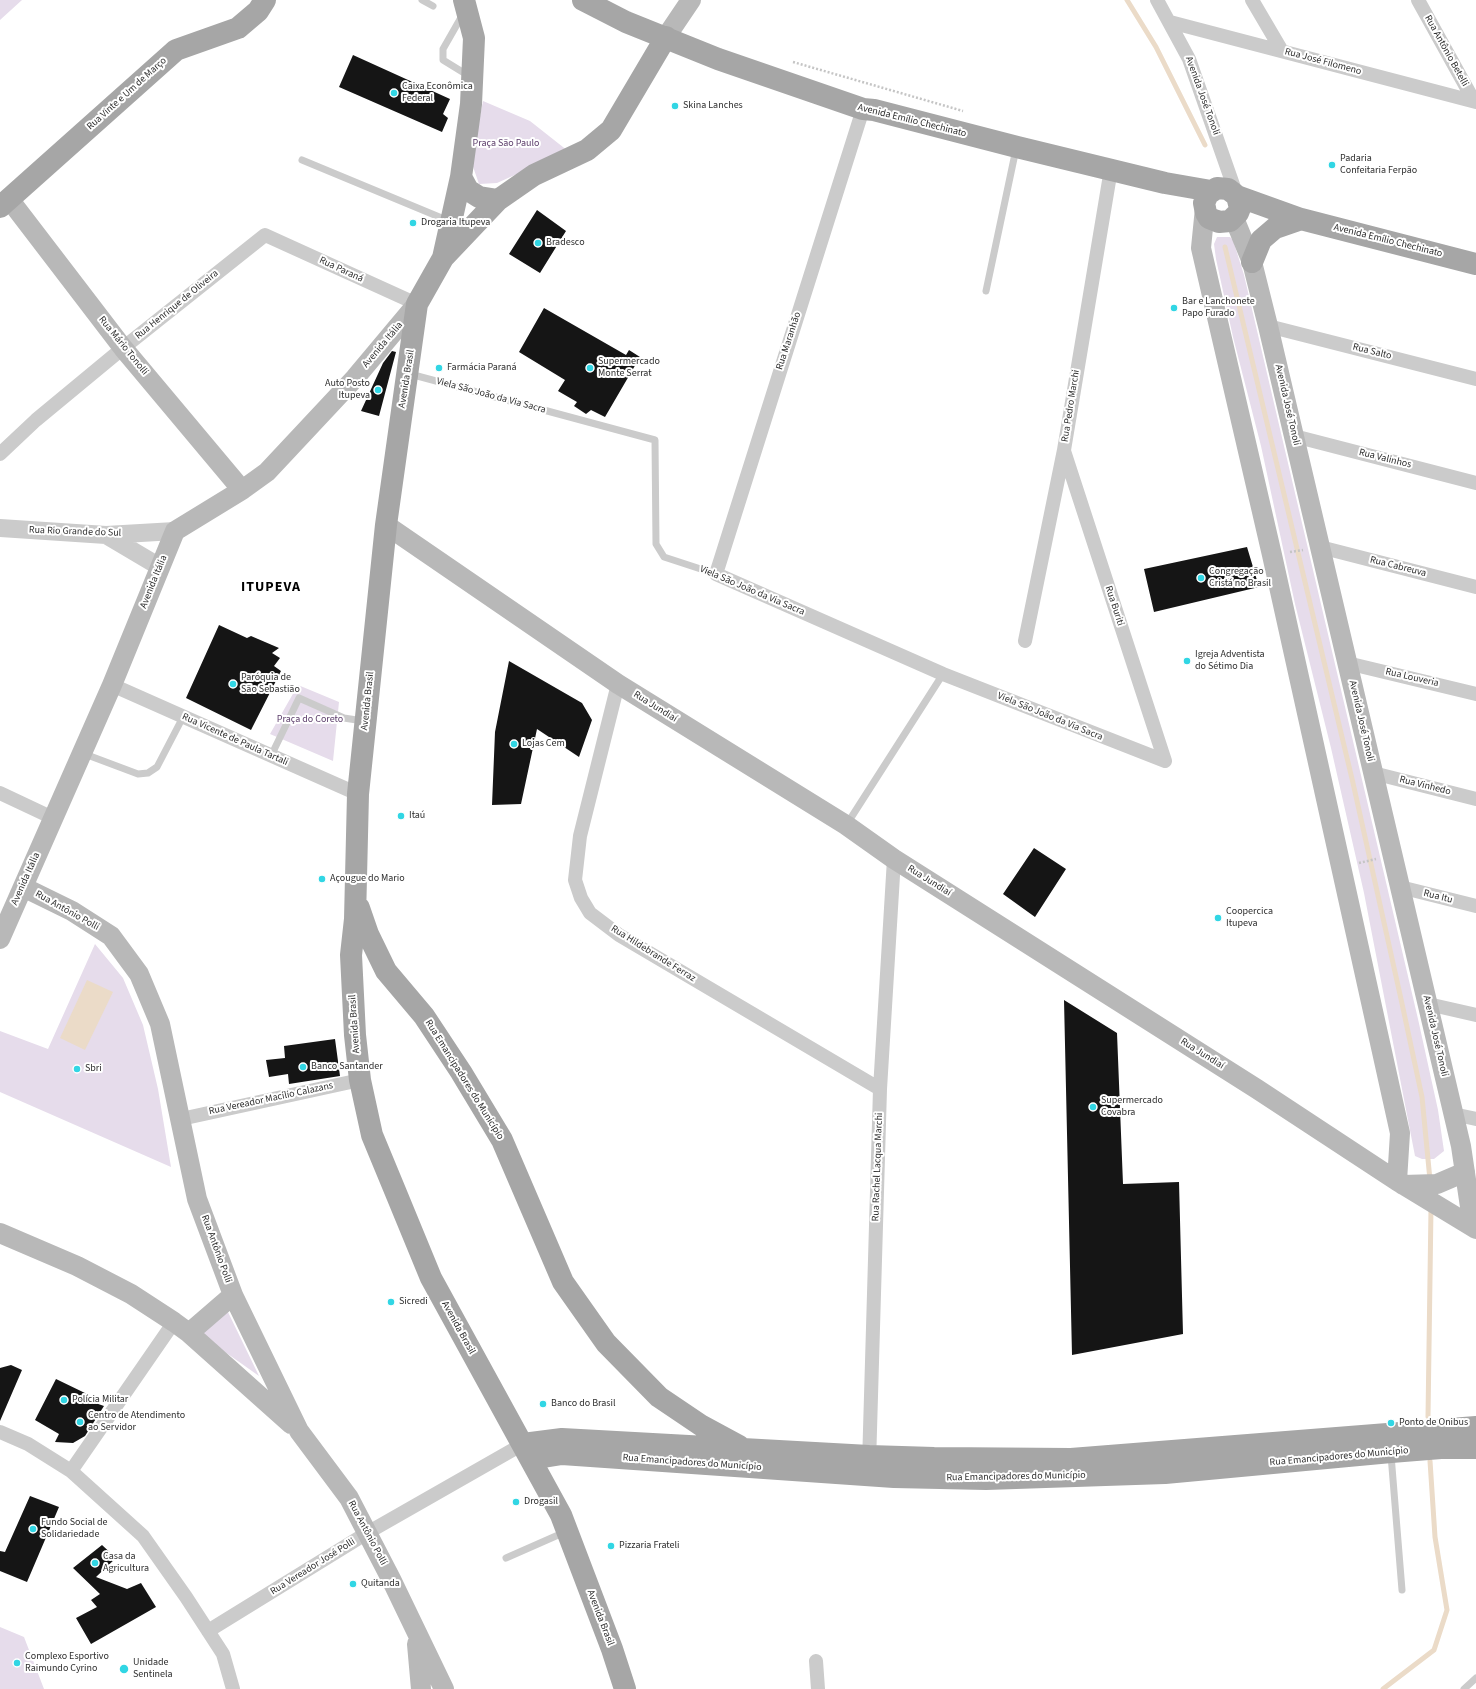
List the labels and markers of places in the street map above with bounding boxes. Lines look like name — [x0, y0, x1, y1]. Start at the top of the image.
place label: Caixa Econômica Federal — [402, 81, 473, 104]
marker: Caixa Econômica Federal — [389, 88, 399, 98]
place label: Skina Lanches — [683, 100, 743, 112]
marker: Skina Lanches — [670, 101, 680, 111]
place label: Padaria Confeitaria Ferpão — [1340, 153, 1417, 176]
marker: Padaria Confeitaria Ferpão — [1327, 160, 1337, 170]
place label: Drogaria Itupeva — [421, 217, 490, 229]
marker: Drogaria Itupeva — [408, 218, 418, 228]
place label: Bradesco — [546, 237, 585, 249]
marker: Bradesco — [533, 238, 543, 248]
place label: Bar e Lanchonete Papo Furado — [1182, 296, 1255, 320]
marker: Bar e Lanchonete Papo Furado — [1169, 303, 1179, 313]
place label: Supermercado Monte Serrat — [598, 356, 660, 380]
place label: Farmácia Paraná — [447, 362, 517, 374]
marker: Farmácia Paraná — [434, 363, 444, 373]
marker: Supermercado Monte Serrat — [585, 363, 595, 373]
place label: Auto Posto Itupeva — [325, 378, 370, 402]
marker: Auto Posto Itupeva — [373, 385, 383, 395]
place label: Congregação Cristá no Brasil — [1209, 566, 1271, 590]
marker: Congregação Cristá no Brasil — [1196, 573, 1206, 583]
place label: Igreja Adventista do Sétimo Dia — [1195, 649, 1265, 672]
marker: Igreja Adventista do Sétimo Dia — [1182, 656, 1192, 666]
place label: Paróquia de São Sebastião — [241, 672, 300, 696]
marker: Paróquia de São Sebastião — [228, 679, 238, 689]
place label: Lojas Cem — [522, 738, 565, 750]
marker: Lojas Cem — [509, 739, 519, 749]
place label: Itaú — [409, 810, 425, 822]
marker: Itaú — [396, 811, 406, 821]
place label: Açougue do Mario — [330, 873, 405, 885]
marker: Açougue do Mario — [317, 874, 327, 884]
place label: Coopercica Itupeva — [1226, 906, 1273, 930]
marker: Coopercica Itupeva — [1213, 913, 1223, 923]
place label: Banco Santander — [311, 1061, 383, 1073]
marker: Banco Santander — [298, 1062, 308, 1072]
place label: Sbri — [85, 1063, 102, 1075]
marker: Sbri — [72, 1064, 82, 1074]
place label: Supermercado Covabra — [1101, 1095, 1163, 1118]
marker: Supermercado Covabra — [1088, 1102, 1098, 1112]
place label: Sicredi — [399, 1296, 428, 1308]
marker: Sicredi — [386, 1297, 396, 1307]
place label: Polícia Militar — [72, 1394, 128, 1406]
marker: Polícia Militar — [59, 1395, 69, 1405]
place label: Banco do Brasil — [551, 1398, 615, 1410]
marker: Banco do Brasil — [538, 1399, 548, 1409]
place label: Centro de Atendimento ao Servidor — [88, 1410, 185, 1434]
marker: Centro de Atendimento ao Servidor — [75, 1417, 85, 1427]
place label: Ponto de Onibus — [1399, 1417, 1468, 1429]
marker: Ponto de Onibus — [1386, 1418, 1396, 1428]
place label: Drogasil — [524, 1496, 558, 1508]
marker: Drogasil — [511, 1497, 521, 1507]
place label: Fundo Social de Solidariedade — [41, 1517, 108, 1540]
marker: Fundo Social de Solidariedade — [28, 1524, 38, 1534]
place label: Pizzaria Frateli — [619, 1540, 679, 1552]
marker: Pizzaria Frateli — [606, 1541, 616, 1551]
place label: Casa da Agricultura — [103, 1551, 149, 1574]
marker: Casa da Agricultura — [90, 1558, 100, 1568]
place label: Quitanda — [361, 1578, 400, 1590]
marker: Quitanda — [348, 1579, 358, 1589]
place label: Complexo Esportivo Raimundo Cyrino — [25, 1651, 109, 1674]
place label: Unidade Sentinela — [133, 1657, 173, 1680]
marker: Complexo Esportivo Raimundo Cyrino — [12, 1658, 22, 1668]
marker: Unidade Sentinela — [118, 1663, 130, 1675]

